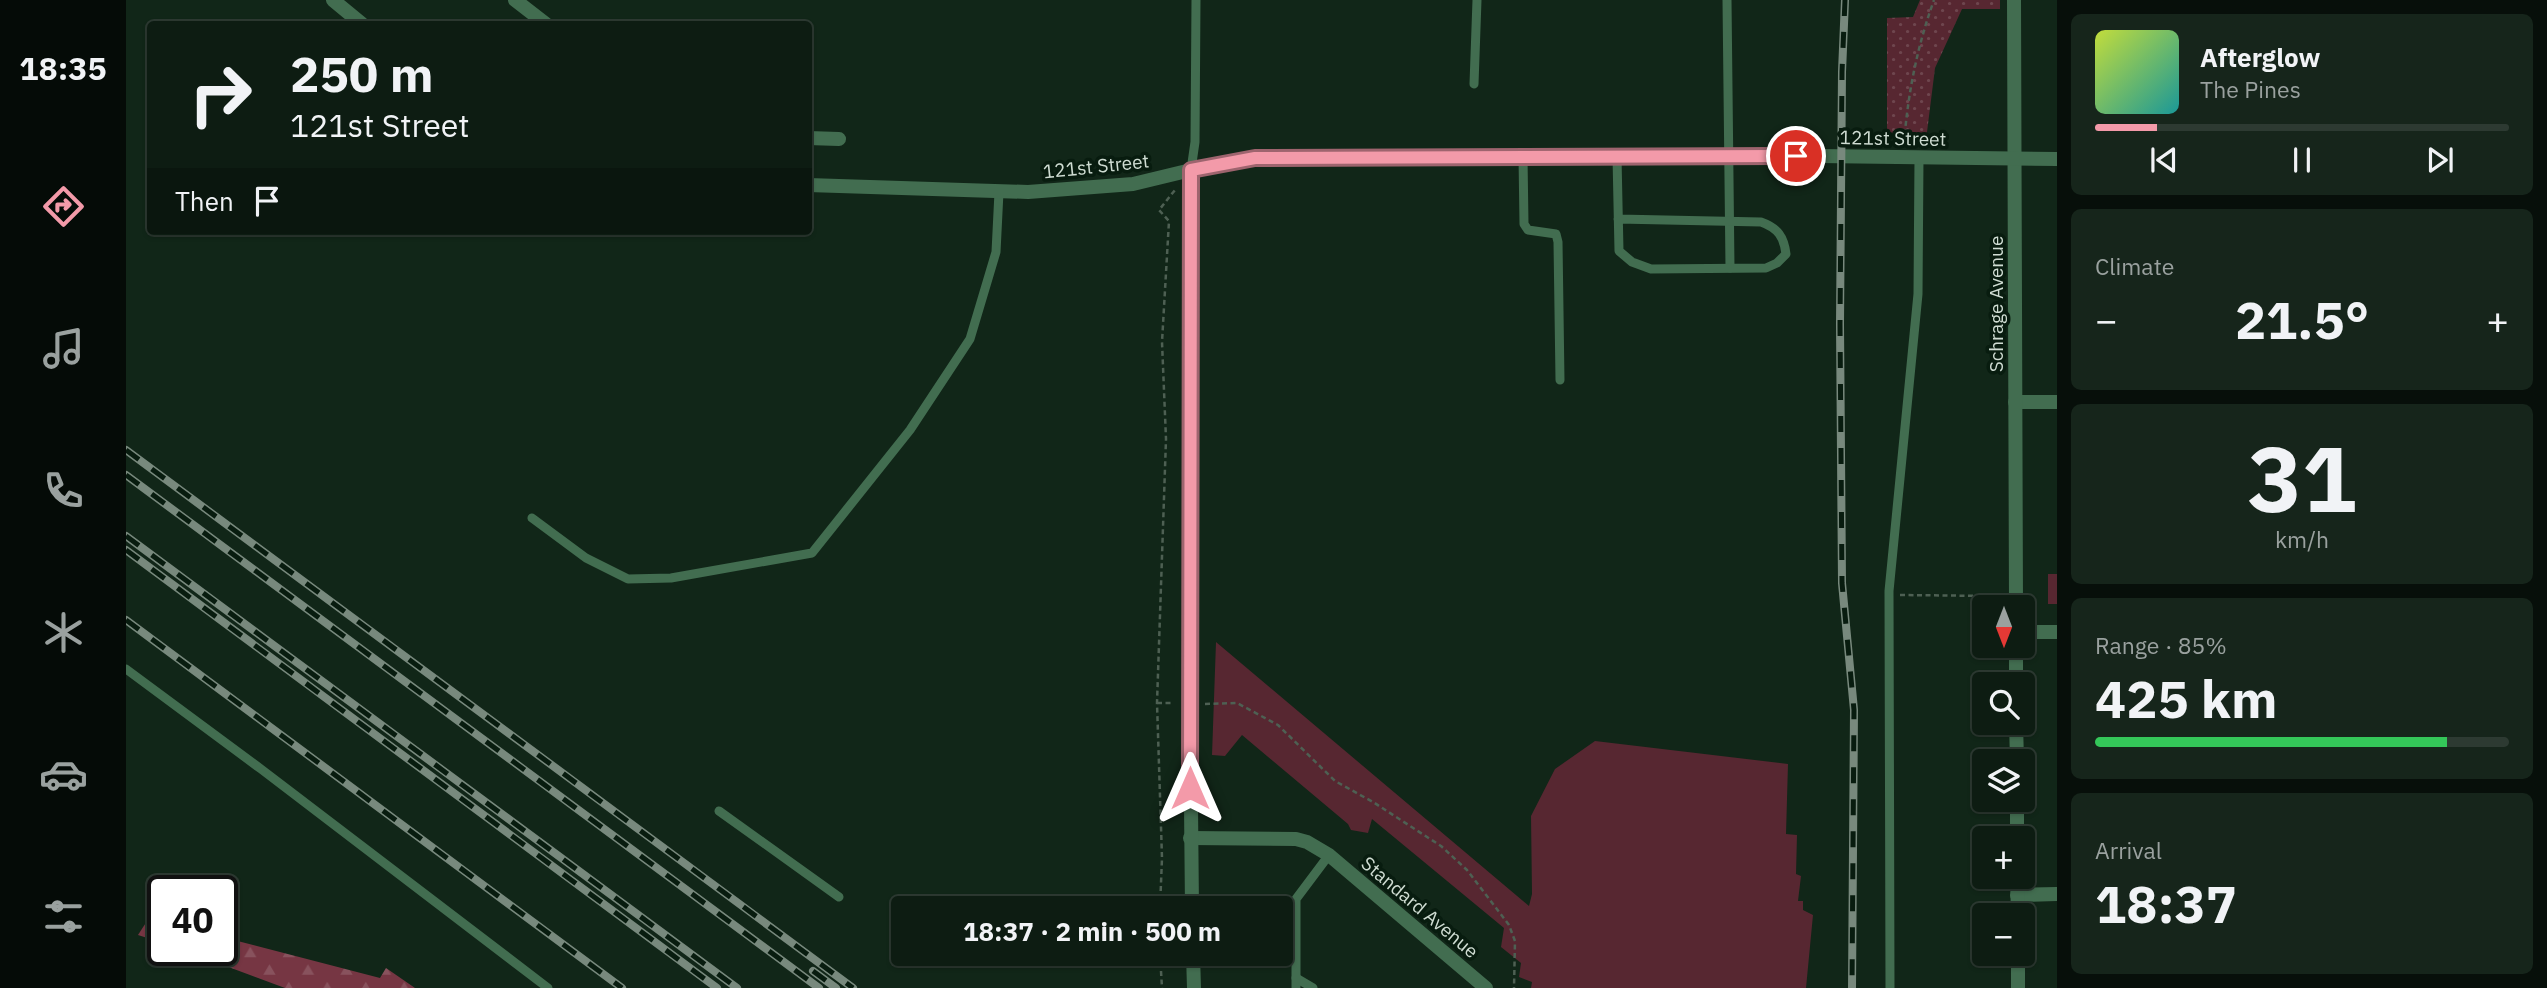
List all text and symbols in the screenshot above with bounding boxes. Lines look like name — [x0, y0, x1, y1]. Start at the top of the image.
text: Afterglow — [2200, 40, 2320, 74]
text: 250 m — [290, 42, 434, 105]
text: 18:35 — [19, 47, 107, 89]
icon: right — [175, 49, 266, 140]
text: The Pines — [2200, 74, 2301, 104]
text: 121st Street — [290, 104, 470, 146]
street label: 121st Street — [1840, 125, 1946, 151]
pin — [1766, 126, 1826, 186]
icon: arrive — [1777, 137, 1815, 175]
icon: previous — [2145, 141, 2183, 179]
icon: pause — [2283, 141, 2321, 179]
icon: next — [2421, 141, 2459, 179]
street label: 121st Street — [1042, 148, 1150, 184]
icon: directions — [39, 182, 88, 231]
icon: arrive — [248, 182, 286, 220]
text: Then — [175, 184, 234, 218]
street label: Schrage Avenue — [1984, 236, 2008, 372]
text: Climate — [2095, 251, 2174, 281]
text: 21.5° — [2235, 286, 2369, 353]
text: − — [2095, 295, 2118, 344]
text: + — [2486, 295, 2509, 344]
icon: music — [39, 324, 88, 373]
text: 31 — [2247, 419, 2357, 537]
icon: phone — [39, 466, 88, 515]
text: km/h — [2275, 524, 2329, 554]
north arrow — [1972, 595, 2035, 658]
map controls — [1972, 595, 2035, 966]
icon: climate — [39, 608, 88, 657]
text: Range · 85% — [2095, 630, 2227, 660]
text: 425 km — [2095, 665, 2277, 732]
button: search — [1972, 672, 2035, 735]
button: layers — [1972, 749, 2035, 812]
icon: car — [39, 750, 88, 799]
position arrow — [1153, 751, 1227, 825]
button: + — [1972, 826, 2035, 889]
text: Arrival — [2095, 835, 2162, 865]
street label: Standard Avenue — [1357, 851, 1483, 963]
text: 18:37 — [2095, 870, 2237, 937]
speed limit sign: 40 — [147, 875, 238, 966]
icon: filters — [39, 892, 88, 941]
button: − — [1972, 903, 2035, 966]
text: 18:37 · 2 min · 500 m — [963, 914, 1221, 948]

